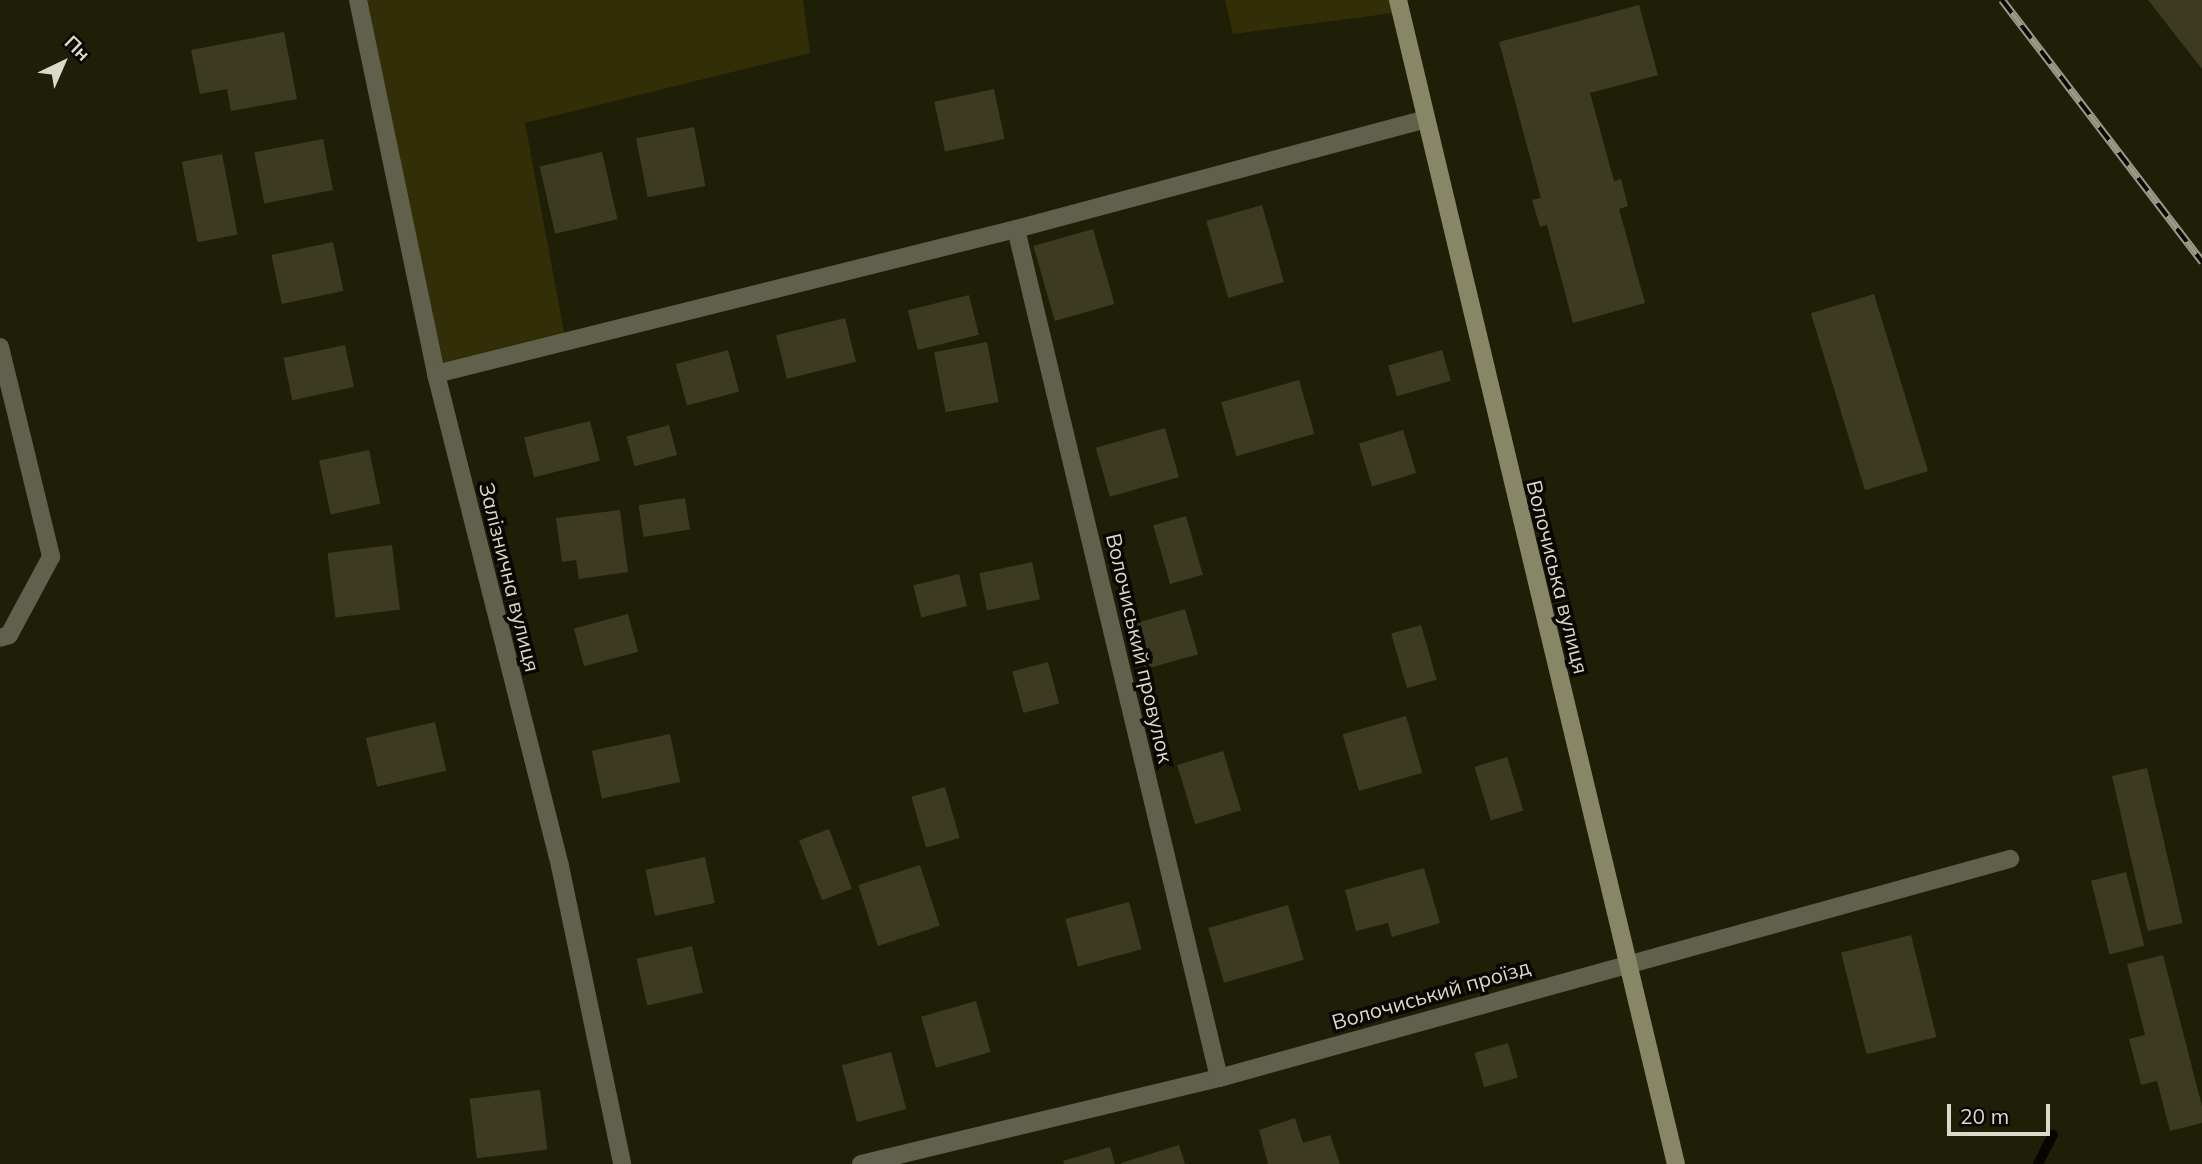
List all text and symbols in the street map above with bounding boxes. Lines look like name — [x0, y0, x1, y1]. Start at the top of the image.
north arrow — [28, 28, 98, 98]
text: Пн — [60, 30, 95, 66]
street label: Волочиська вулиця — [1522, 478, 1594, 676]
street label: Залізнична вулиця — [474, 480, 546, 674]
street label: Волочиський провулок — [1101, 531, 1179, 765]
street label: Волочиський проїзд — [1329, 954, 1533, 1034]
scale bar — [1950, 1090, 2053, 1134]
text: 20 m — [1960, 1103, 2009, 1129]

